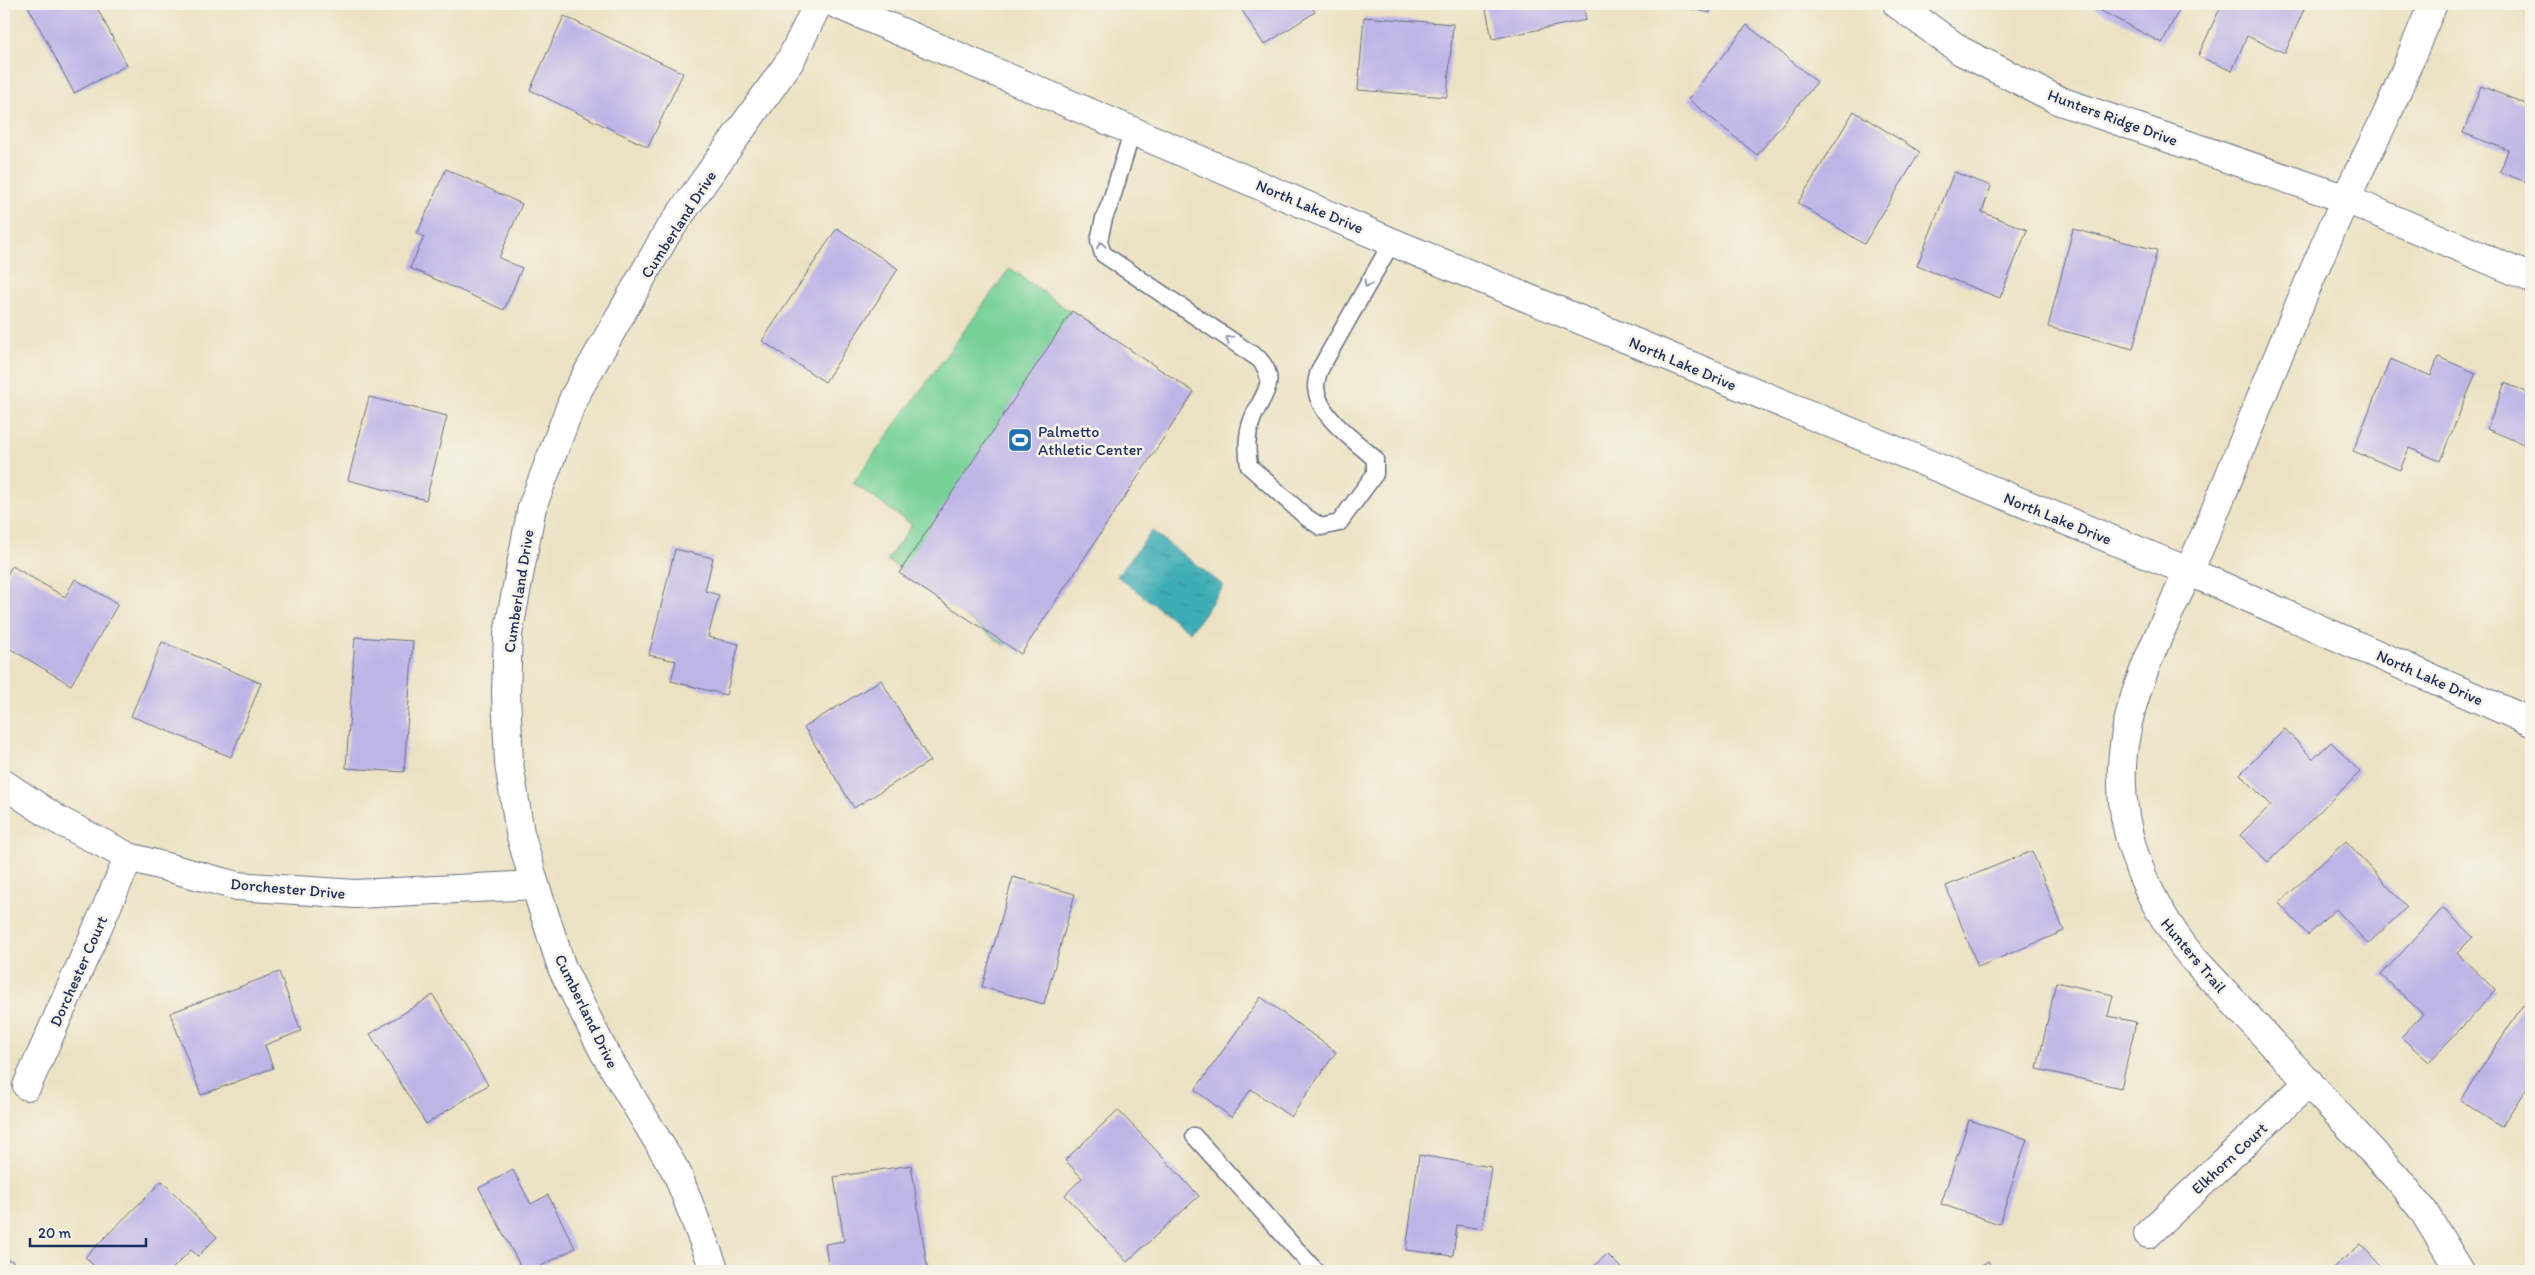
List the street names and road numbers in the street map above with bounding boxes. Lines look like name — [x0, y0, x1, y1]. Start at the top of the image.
street label: Hunters Ridge Drive — [2045, 85, 2181, 150]
street label: Cumberland Drive — [637, 167, 720, 282]
street label: North Lake Drive — [1253, 175, 1366, 238]
street label: North Lake Drive — [1626, 332, 1739, 395]
street label: North Lake Drive — [2001, 488, 2115, 549]
street label: Cumberland Drive — [499, 528, 538, 654]
street label: North Lake Drive — [2374, 645, 2486, 709]
street label: Dorchester Drive — [230, 874, 346, 903]
street label: Dorchester Court — [46, 913, 111, 1029]
street label: Hunters Trail — [2157, 914, 2231, 997]
street label: Cumberland Drive — [551, 951, 622, 1071]
street label: Elkhorn Court — [2188, 1119, 2271, 1198]

